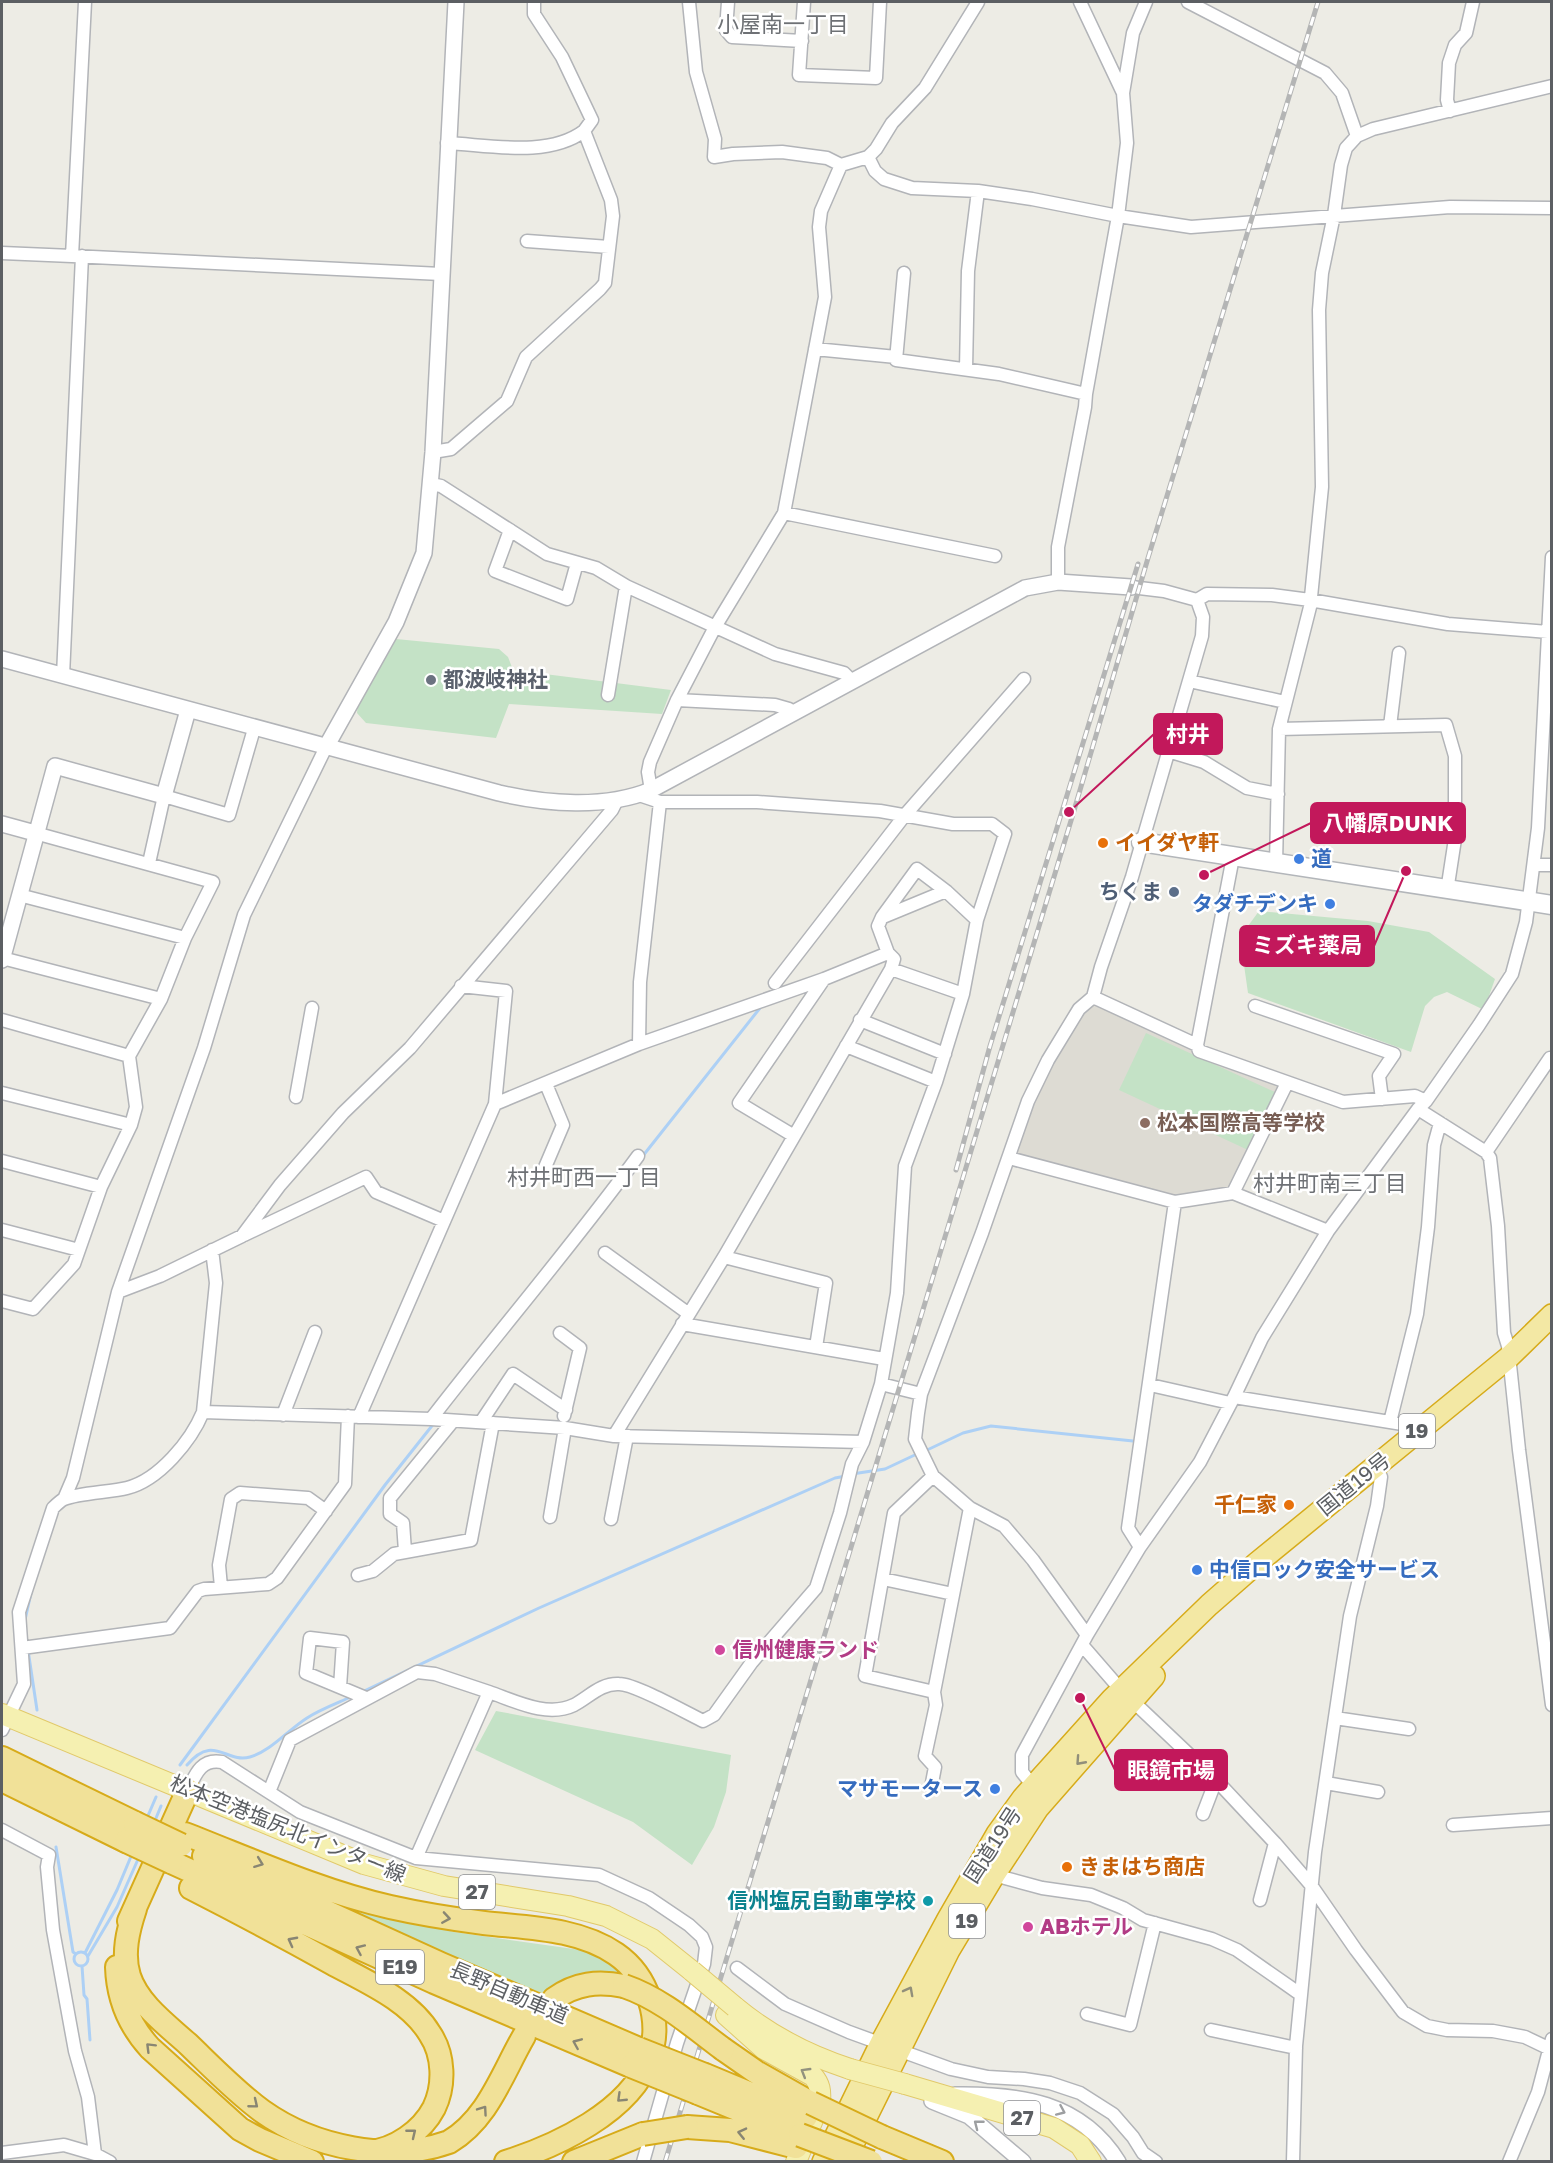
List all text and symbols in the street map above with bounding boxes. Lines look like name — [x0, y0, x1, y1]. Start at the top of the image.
district label: 小屋南一丁目 — [717, 10, 849, 37]
place label: 都波岐神社 — [443, 666, 548, 692]
marker: 都波岐神社 — [424, 673, 438, 687]
callout: 村井 — [1154, 714, 1222, 754]
text: 村井 — [1166, 720, 1210, 747]
callout: 八幡原DUNK — [1311, 803, 1465, 843]
text: 八幡原DUNK — [1323, 809, 1453, 836]
place label: イイダヤ軒 — [1115, 829, 1219, 855]
marker: イイダヤ軒 — [1096, 836, 1110, 850]
place label: 道 — [1311, 845, 1332, 871]
marker: 道 — [1292, 852, 1306, 866]
place label: ちくま — [1099, 878, 1162, 904]
marker: ちくま — [1167, 885, 1181, 899]
place label: タダチデンキ — [1192, 890, 1318, 916]
marker: タダチデンキ — [1323, 897, 1337, 911]
callout: ミズキ薬局 — [1240, 926, 1374, 966]
text: ミズキ薬局 — [1252, 931, 1362, 958]
place label: 松本国際高等学校 — [1157, 1109, 1325, 1135]
marker: 松本国際高等学校 — [1138, 1116, 1152, 1130]
district label: 村井町西一丁目 — [507, 1163, 661, 1190]
district label: 村井町南三丁目 — [1253, 1169, 1407, 1196]
road number: 19 — [1399, 1414, 1435, 1448]
street label: 国道19号 — [1312, 1446, 1395, 1520]
place label: 千仁家 — [1214, 1491, 1277, 1517]
marker: 千仁家 — [1282, 1498, 1296, 1512]
place label: 中信ロック安全サービス — [1209, 1556, 1440, 1582]
marker: 中信ロック安全サービス — [1190, 1563, 1204, 1577]
place label: 信州健康ランド — [732, 1636, 879, 1662]
marker: 信州健康ランド — [713, 1643, 727, 1657]
callout: 眼鏡市場 — [1115, 1750, 1227, 1790]
one-way arrow — [1076, 1754, 1087, 1764]
text: 眼鏡市場 — [1127, 1756, 1215, 1783]
street label: 松本空港塩尻北インター線 — [167, 1769, 410, 1887]
place label: マサモータース — [837, 1775, 983, 1801]
marker: マサモータース — [988, 1782, 1002, 1796]
street label: 国道19号 — [958, 1801, 1026, 1888]
place label: きまはち商店 — [1079, 1853, 1205, 1879]
one-way arrow — [253, 1856, 264, 1868]
marker: きまはち商店 — [1060, 1860, 1074, 1874]
road number: 27 — [459, 1875, 495, 1909]
place label: 信州塩尻自動車学校 — [727, 1887, 916, 1913]
marker: 信州塩尻自動車学校 — [921, 1894, 935, 1908]
road number: 19 — [949, 1904, 985, 1938]
one-way arrow — [441, 1911, 451, 1923]
place label: ABホテル — [1040, 1913, 1133, 1939]
marker: ABホテル — [1021, 1920, 1035, 1934]
one-way arrow — [288, 1937, 298, 1948]
one-way arrow — [355, 1944, 366, 1956]
road number: E19 — [376, 1950, 424, 1984]
street label: 長野自動車道 — [446, 1955, 572, 2029]
one-way arrow — [902, 1987, 913, 1998]
one-way arrow — [572, 2039, 583, 2051]
one-way arrow — [146, 2043, 157, 2054]
one-way arrow — [801, 2068, 811, 2080]
one-way arrow — [618, 2091, 628, 2102]
one-way arrow — [248, 2097, 259, 2108]
road number: 27 — [1004, 2101, 1040, 2135]
one-way arrow — [1054, 2104, 1065, 2116]
one-way arrow — [476, 2105, 487, 2116]
one-way arrow — [974, 2120, 985, 2131]
one-way arrow — [737, 2127, 747, 2140]
one-way arrow — [405, 2129, 416, 2140]

